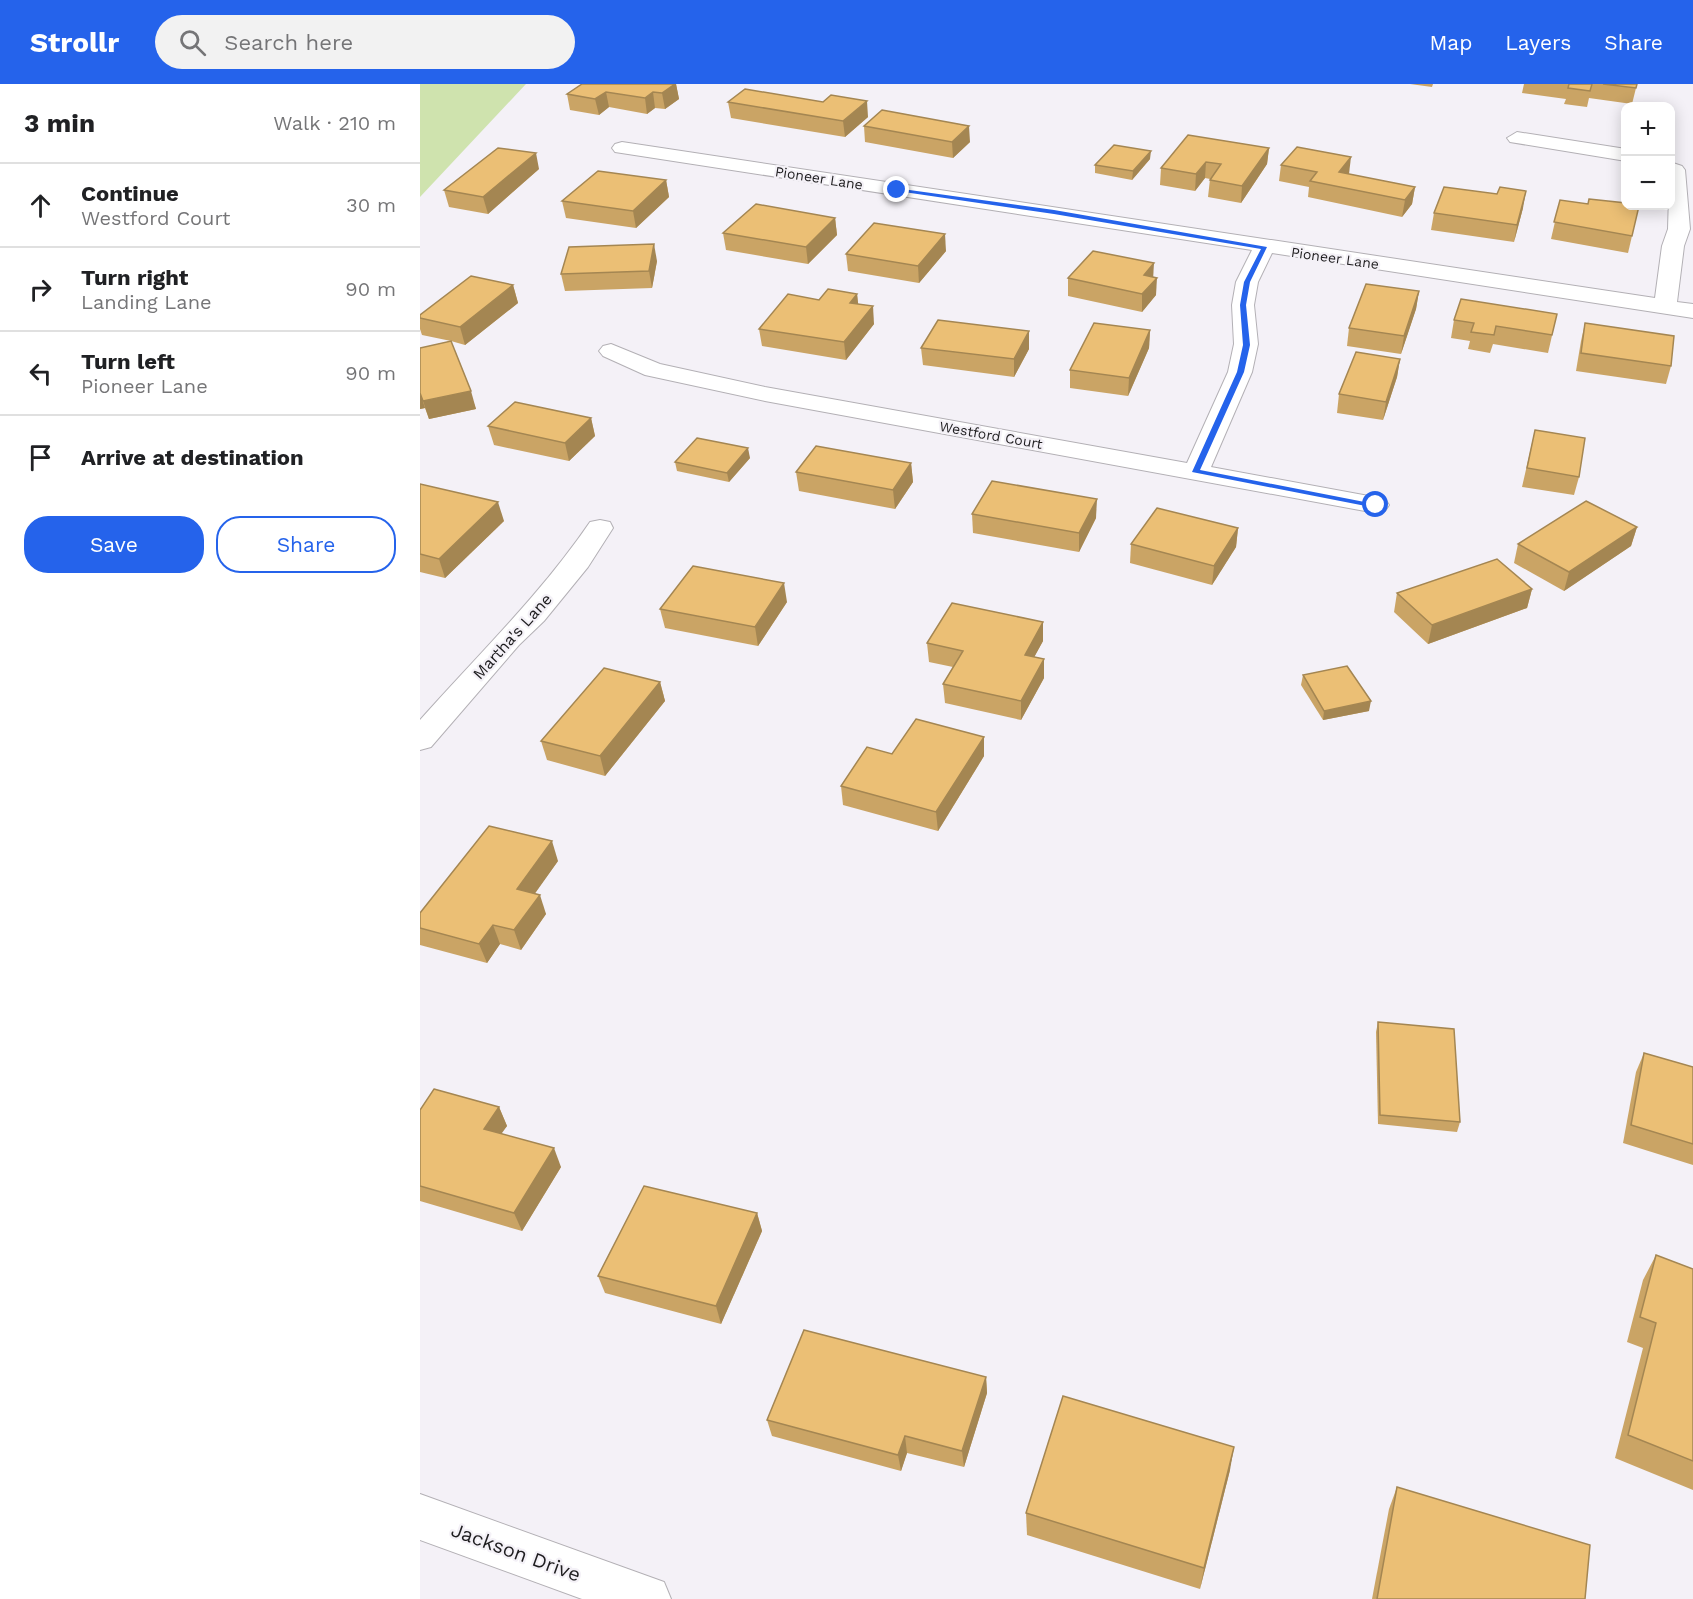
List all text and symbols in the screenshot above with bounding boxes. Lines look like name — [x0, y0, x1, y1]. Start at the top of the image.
search box — [155, 15, 575, 69]
text: Strollr — [30, 26, 119, 59]
icon: search — [176, 26, 209, 59]
text: Search here — [224, 30, 353, 55]
text: Map — [1429, 30, 1472, 55]
text: Layers — [1505, 30, 1571, 55]
text: Share — [1604, 30, 1663, 55]
map controls — [1621, 102, 1675, 210]
button: + — [1621, 102, 1675, 156]
text: 3 min — [24, 108, 95, 138]
text: Walk · 210 m — [273, 111, 396, 135]
button: − — [1621, 156, 1675, 210]
street label: Pioneer Lane — [774, 163, 864, 193]
route end — [883, 176, 909, 202]
text: Continue — [81, 181, 179, 206]
icon: ahead — [24, 189, 57, 222]
text: 30 m — [346, 193, 396, 217]
text: Westford Court — [81, 206, 230, 230]
street label: Pioneer Lane — [1290, 244, 1380, 272]
text: Turn right — [81, 265, 188, 290]
icon: right — [24, 273, 57, 306]
text: 90 m — [345, 277, 396, 301]
text: Landing Lane — [81, 290, 212, 314]
text: Turn left — [81, 349, 175, 374]
icon: left — [24, 357, 57, 390]
text: 90 m — [345, 361, 396, 385]
text: Pioneer Lane — [81, 374, 208, 398]
street label: Westford Court — [938, 418, 1044, 452]
icon: arrive — [24, 441, 57, 474]
text: Arrive at destination — [81, 445, 304, 470]
route start — [1362, 491, 1388, 517]
button: Save — [24, 516, 204, 573]
button: Share — [216, 516, 396, 573]
street label: Martha's Lane — [469, 590, 556, 683]
street label: Jackson Drive — [448, 1517, 584, 1587]

